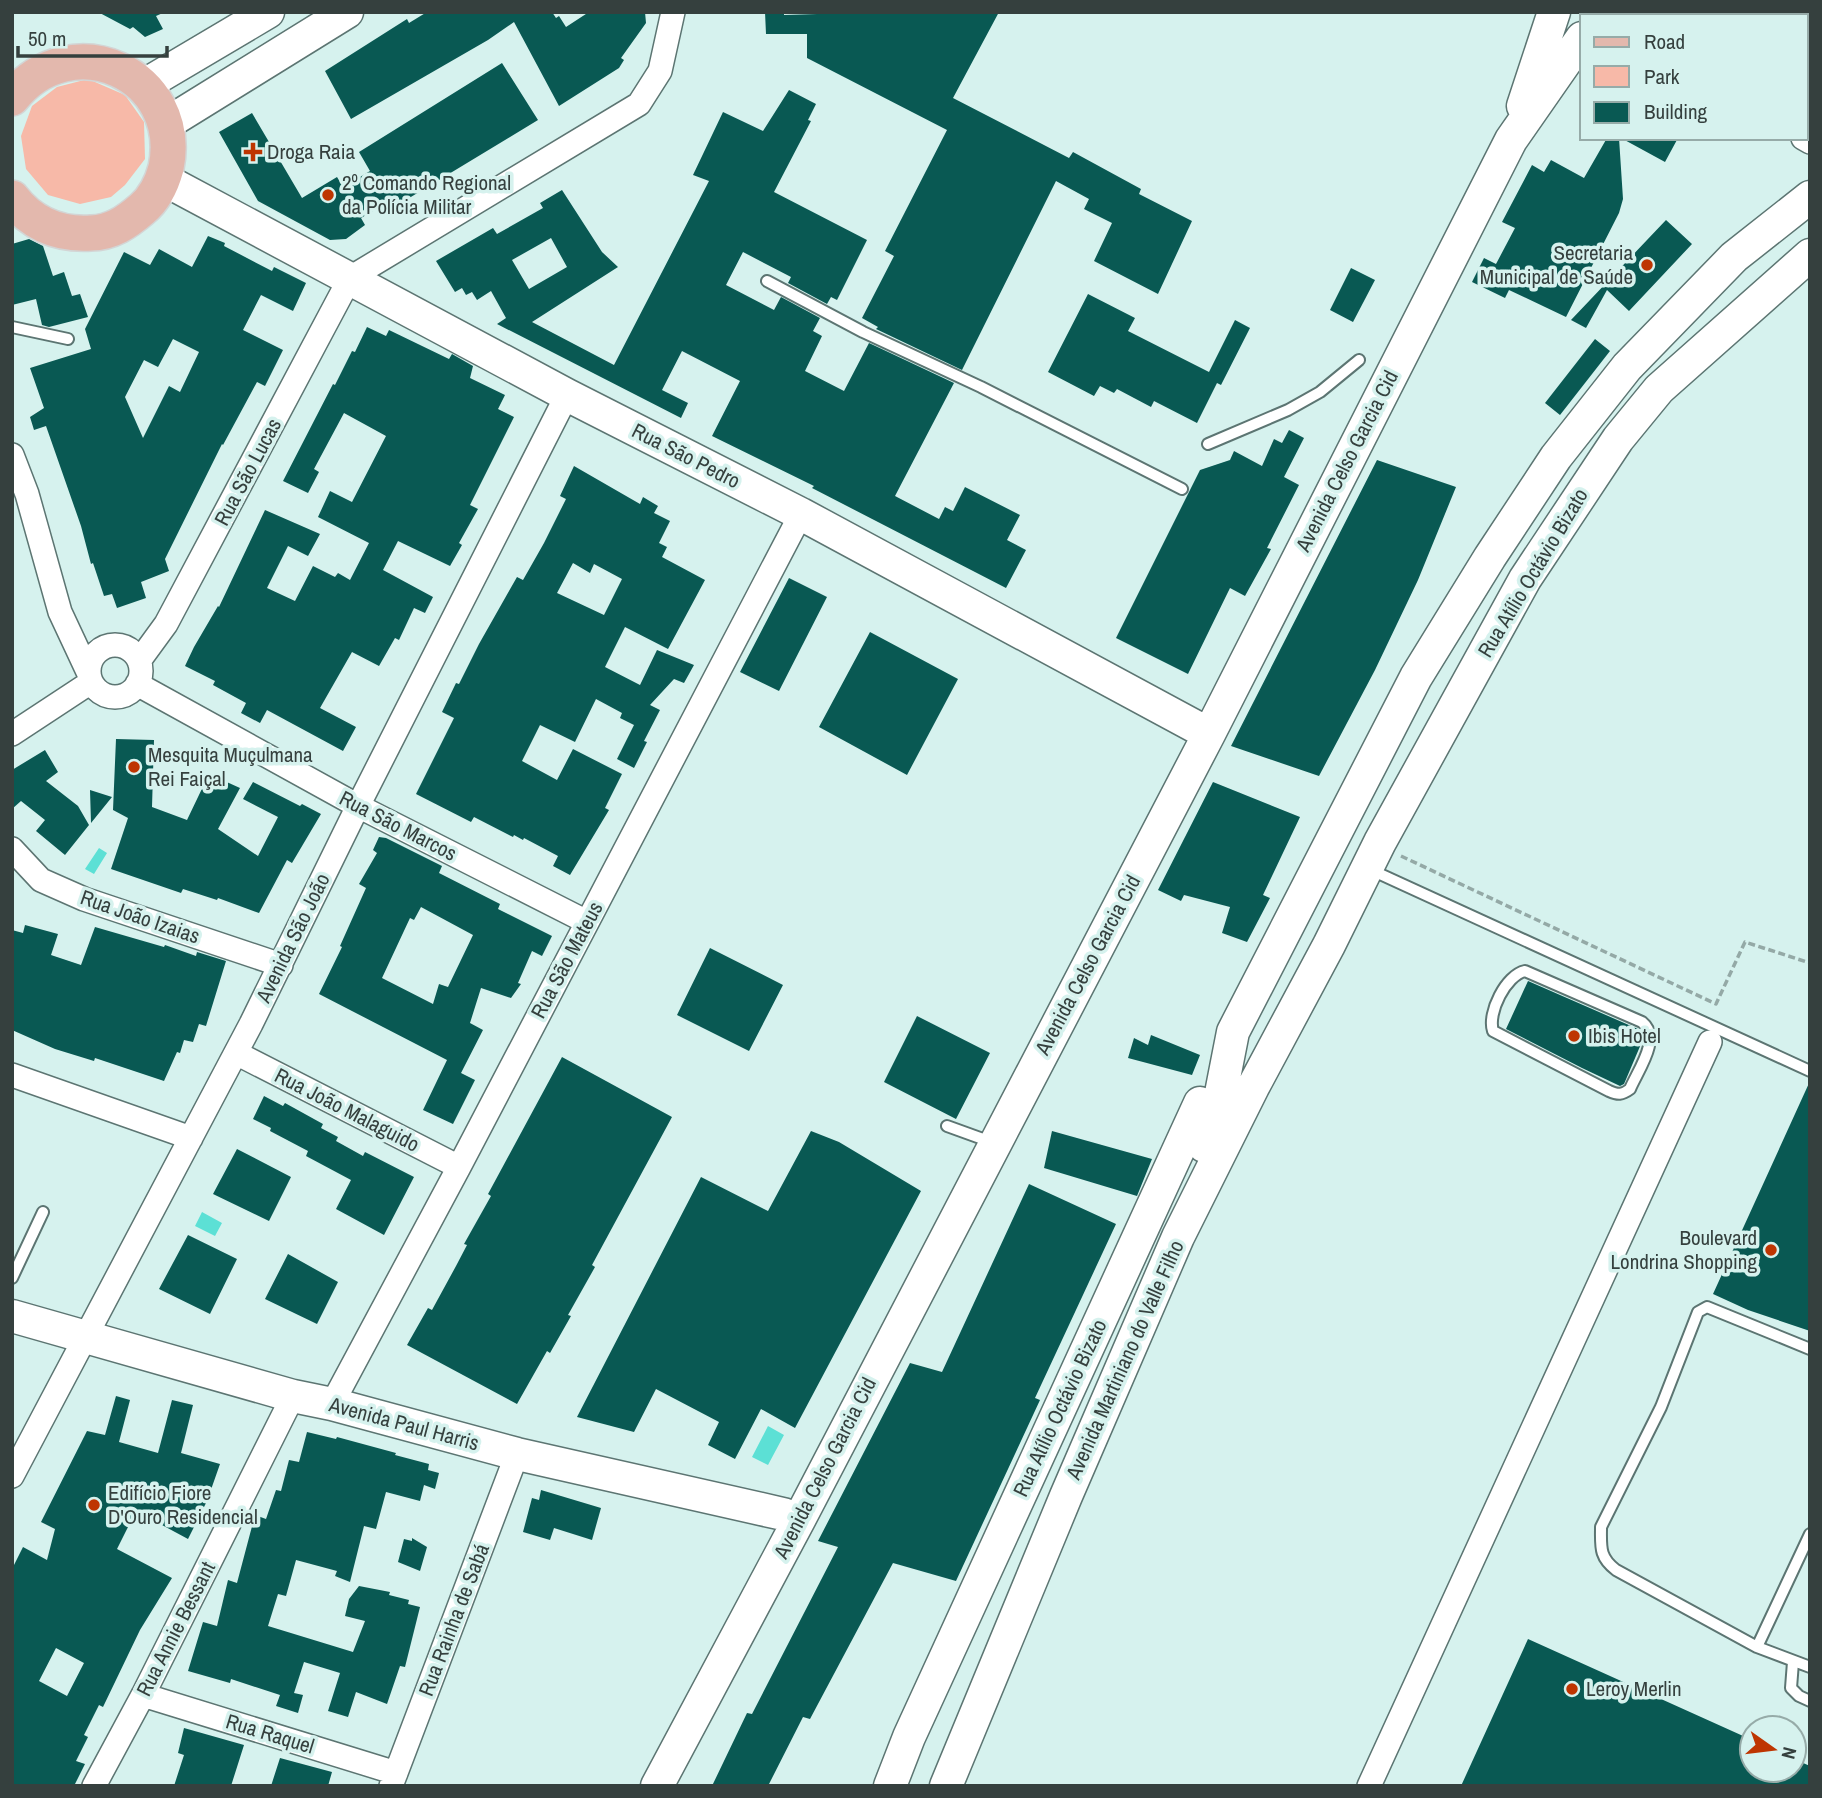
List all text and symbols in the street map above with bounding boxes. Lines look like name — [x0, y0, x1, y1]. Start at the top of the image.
scale bar — [18, 14, 166, 58]
legend — [1580, 14, 1808, 140]
text: 50 m — [28, 24, 66, 53]
text: Road — [1644, 27, 1685, 56]
text: Park — [1644, 62, 1680, 91]
text: Building — [1644, 97, 1708, 126]
place label: Droga Raia — [267, 137, 355, 166]
marker: Droga Raia — [245, 144, 261, 160]
place label: 2º Comando Regional da Polícia Militar — [342, 168, 511, 221]
marker: 2º Comando Regional da Polícia Militar — [320, 187, 336, 203]
place label: Secretaria Municipal de Saúde — [1480, 238, 1633, 291]
marker: Secretaria Municipal de Saúde — [1639, 257, 1655, 273]
street label: Avenida Celso Garcia Cid — [1288, 365, 1405, 557]
street label: Rua São Lucas — [207, 413, 288, 531]
street label: Rua São Pedro — [627, 416, 745, 495]
street label: Rua Atílio Octávio Bizato — [1471, 483, 1595, 663]
place label: Mesquita Muçulmana Rei Faiçal — [148, 740, 313, 793]
marker: Mesquita Muçulmana Rei Faiçal — [126, 759, 142, 775]
street label: Rua São Marcos — [335, 784, 462, 868]
street label: Avenida São João — [248, 868, 336, 1008]
street label: Avenida Celso Garcia Cid — [1027, 870, 1147, 1061]
street label: Rua João Izaias — [77, 883, 204, 950]
street label: Rua São Mateus — [524, 896, 609, 1023]
place label: Ibis Hotel — [1588, 1021, 1661, 1050]
marker: Ibis Hotel — [1566, 1028, 1582, 1044]
street label: Rua João Malaguido — [270, 1061, 425, 1159]
place label: Boulevard Londrina Shopping — [1611, 1223, 1757, 1276]
street label: Avenida Martiniano do Valle Filho — [1058, 1236, 1190, 1485]
marker: Boulevard Londrina Shopping — [1763, 1242, 1779, 1258]
street label: Rua Atílio Octávio Bizato — [1006, 1314, 1113, 1501]
street label: Avenida Celso Garcia Cid — [766, 1372, 883, 1564]
street label: Avenida Paul Harris — [325, 1389, 482, 1457]
place label: Edifício Fiore D'Ouro Residencial — [108, 1478, 258, 1531]
marker: Edifício Fiore D'Ouro Residencial — [86, 1497, 102, 1513]
street label: Rua Rainha de Sabá — [411, 1539, 496, 1700]
street label: Rua Annie Bessant — [129, 1556, 222, 1701]
place label: Leroy Merlin — [1586, 1674, 1682, 1703]
marker: Leroy Merlin — [1564, 1681, 1580, 1697]
street label: Rua Raquel — [222, 1706, 318, 1761]
north arrow — [1738, 1714, 1808, 1784]
text: N — [1776, 1745, 1803, 1762]

